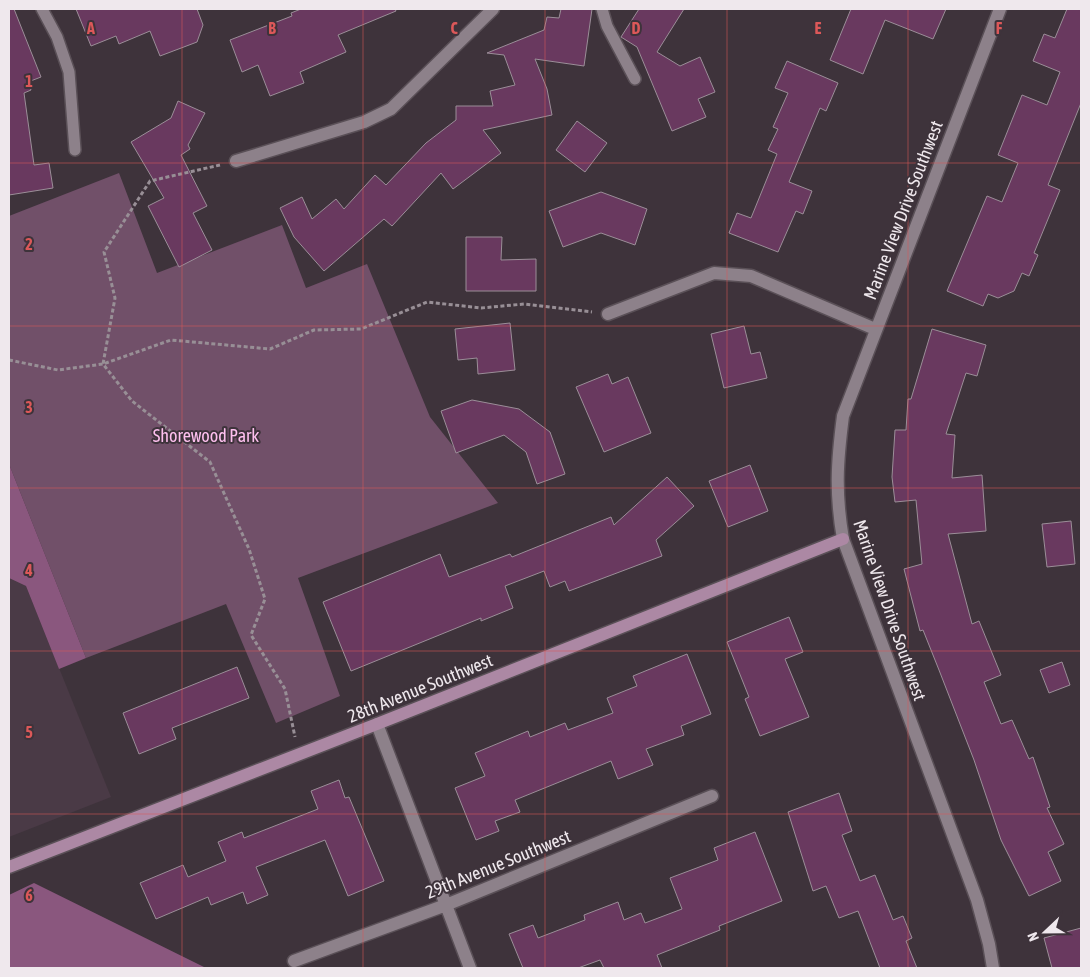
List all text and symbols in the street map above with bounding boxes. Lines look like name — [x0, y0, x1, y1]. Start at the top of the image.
text: A — [86, 19, 95, 37]
text: B — [268, 19, 276, 37]
text: C — [450, 19, 458, 37]
text: D — [632, 19, 641, 37]
text: E — [815, 19, 822, 37]
text: F — [996, 19, 1003, 37]
text: 1 — [25, 72, 33, 90]
street label: Marine View Drive Southwest — [859, 118, 947, 302]
text: 2 — [25, 235, 33, 253]
text: 3 — [25, 398, 33, 416]
park label: Shorewood Park — [153, 425, 259, 446]
street label: Marine View Drive Southwest — [849, 517, 931, 703]
text: 4 — [24, 561, 33, 579]
street label: 28th Avenue Southwest — [344, 649, 496, 727]
text: 5 — [25, 723, 33, 741]
street label: 29th Avenue Southwest — [422, 825, 574, 903]
text: 6 — [25, 886, 33, 904]
north arrow — [1020, 907, 1070, 957]
text: N — [1024, 930, 1042, 944]

